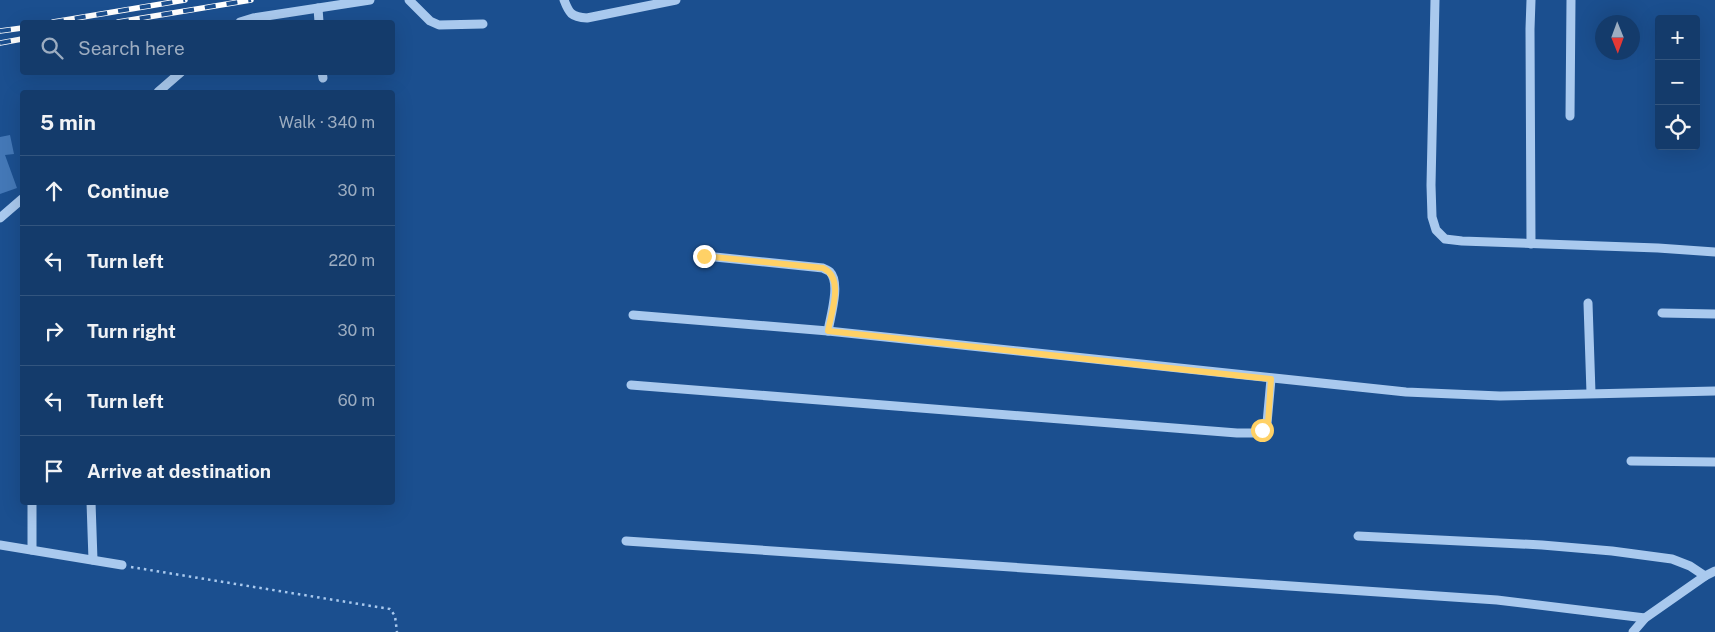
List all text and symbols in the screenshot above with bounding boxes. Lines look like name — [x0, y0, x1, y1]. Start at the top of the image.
north arrow — [1595, 15, 1640, 60]
map controls — [1655, 15, 1700, 150]
button: + — [1655, 15, 1700, 60]
search box — [20, 20, 395, 75]
icon: search — [38, 34, 66, 62]
text: Search here — [78, 37, 185, 59]
button: − — [1655, 60, 1700, 105]
button: locate — [1655, 105, 1700, 150]
text: 5 min — [40, 110, 96, 135]
text: Walk · 340 m — [279, 113, 375, 132]
icon: ahead — [40, 177, 68, 205]
text: Continue — [87, 180, 169, 202]
text: 30 m — [338, 181, 375, 200]
route end — [693, 245, 716, 268]
icon: left — [40, 247, 68, 275]
text: Turn left — [87, 250, 164, 272]
text: 220 m — [328, 251, 375, 270]
icon: right — [40, 317, 68, 345]
text: Turn right — [87, 320, 176, 342]
text: 30 m — [338, 321, 375, 340]
icon: left — [40, 387, 68, 415]
text: Turn left — [87, 390, 164, 412]
text: 60 m — [338, 391, 375, 410]
route start — [1251, 419, 1274, 442]
icon: arrive — [40, 457, 68, 485]
text: Arrive at destination — [87, 460, 271, 482]

